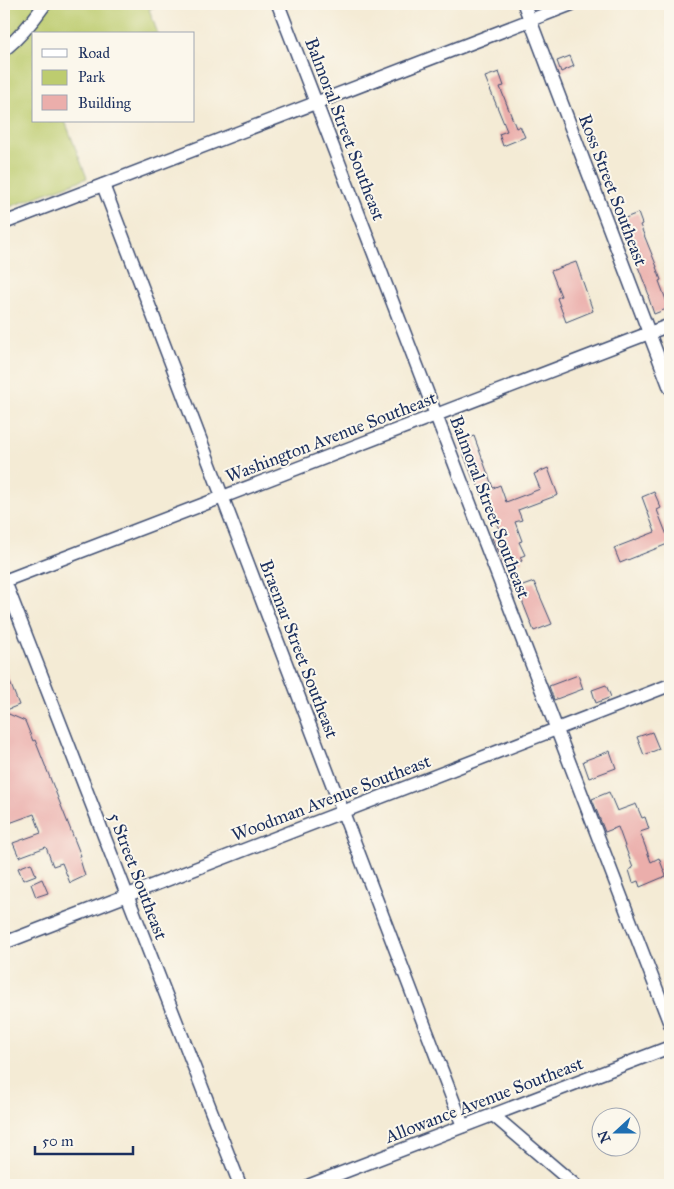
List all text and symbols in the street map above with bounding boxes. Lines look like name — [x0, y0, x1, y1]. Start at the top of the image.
legend — [32, 32, 195, 122]
street label: Balmoral Street Southeast — [300, 35, 390, 224]
text: Road — [78, 44, 110, 62]
text: Park — [78, 68, 105, 86]
text: Building — [78, 94, 132, 112]
street label: Ross Street Southeast — [574, 111, 652, 270]
street label: Washington Avenue Southeast — [222, 386, 440, 488]
street label: Balmoral Street Southeast — [445, 413, 535, 602]
street label: Braemar Street Southeast — [255, 557, 343, 742]
street label: Woodman Avenue Southeast — [228, 750, 434, 846]
street label: 5 Street Southeast — [104, 809, 173, 943]
street label: Allowance Avenue Southeast — [381, 1052, 587, 1148]
north arrow — [592, 1106, 642, 1156]
scale bar — [35, 1124, 132, 1156]
text: N — [594, 1128, 614, 1145]
text: 50 m — [42, 1132, 74, 1150]

